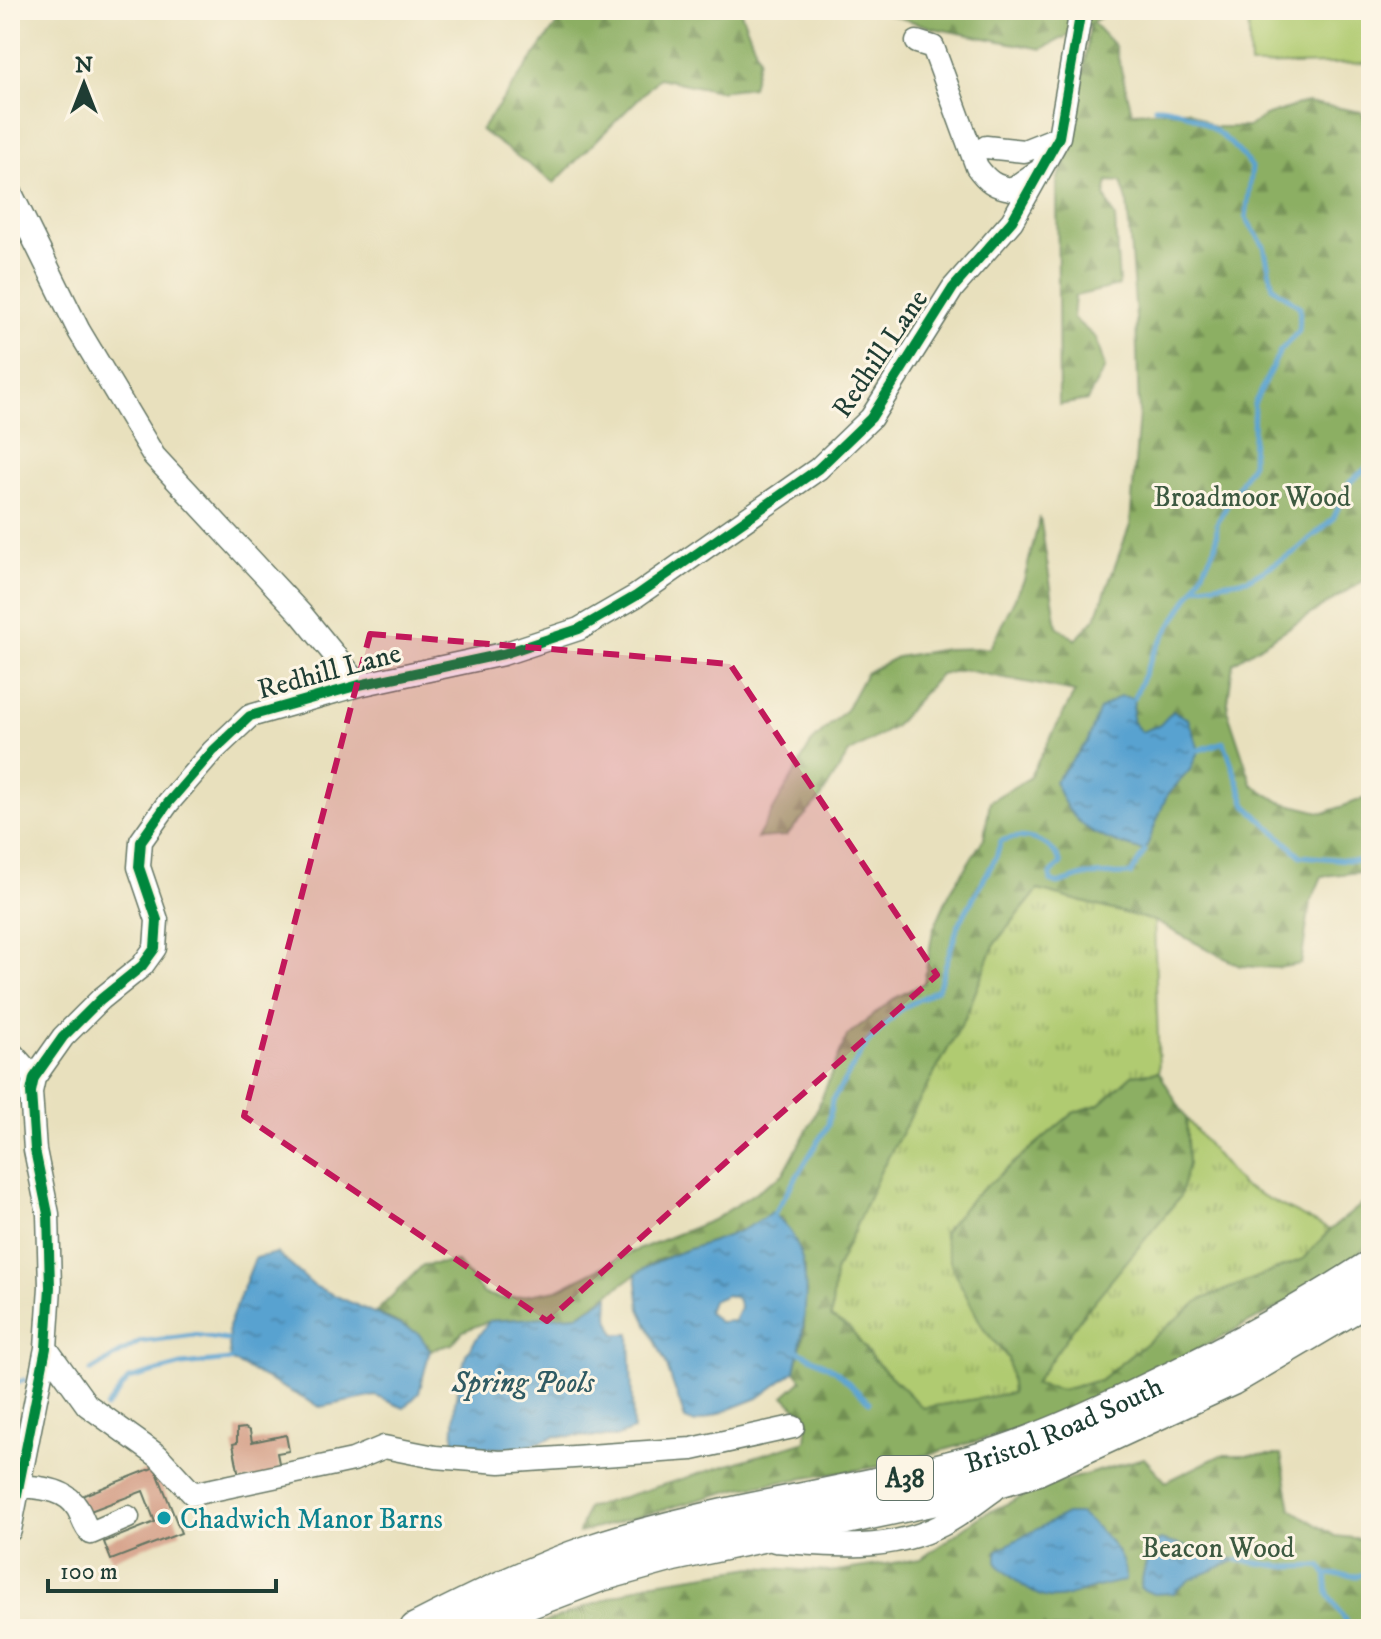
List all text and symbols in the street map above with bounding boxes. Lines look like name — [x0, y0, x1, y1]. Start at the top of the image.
north arrow — [44, 44, 124, 124]
text: N — [75, 52, 93, 79]
street label: Redhill Lane — [825, 283, 936, 425]
park label: Broadmoor Wood — [1153, 480, 1351, 515]
street label: Redhill Lane — [254, 636, 405, 707]
water label: Spring Pools — [451, 1365, 595, 1402]
street label: Bristol Road South — [961, 1369, 1169, 1482]
road number: A38 — [877, 1456, 933, 1500]
place label: Chadwich Manor Barns — [180, 1502, 443, 1537]
marker: Chadwich Manor Barns — [155, 1509, 173, 1527]
park label: Beacon Wood — [1142, 1531, 1295, 1566]
scale bar — [48, 1543, 276, 1593]
text: 100 m — [60, 1557, 118, 1587]

